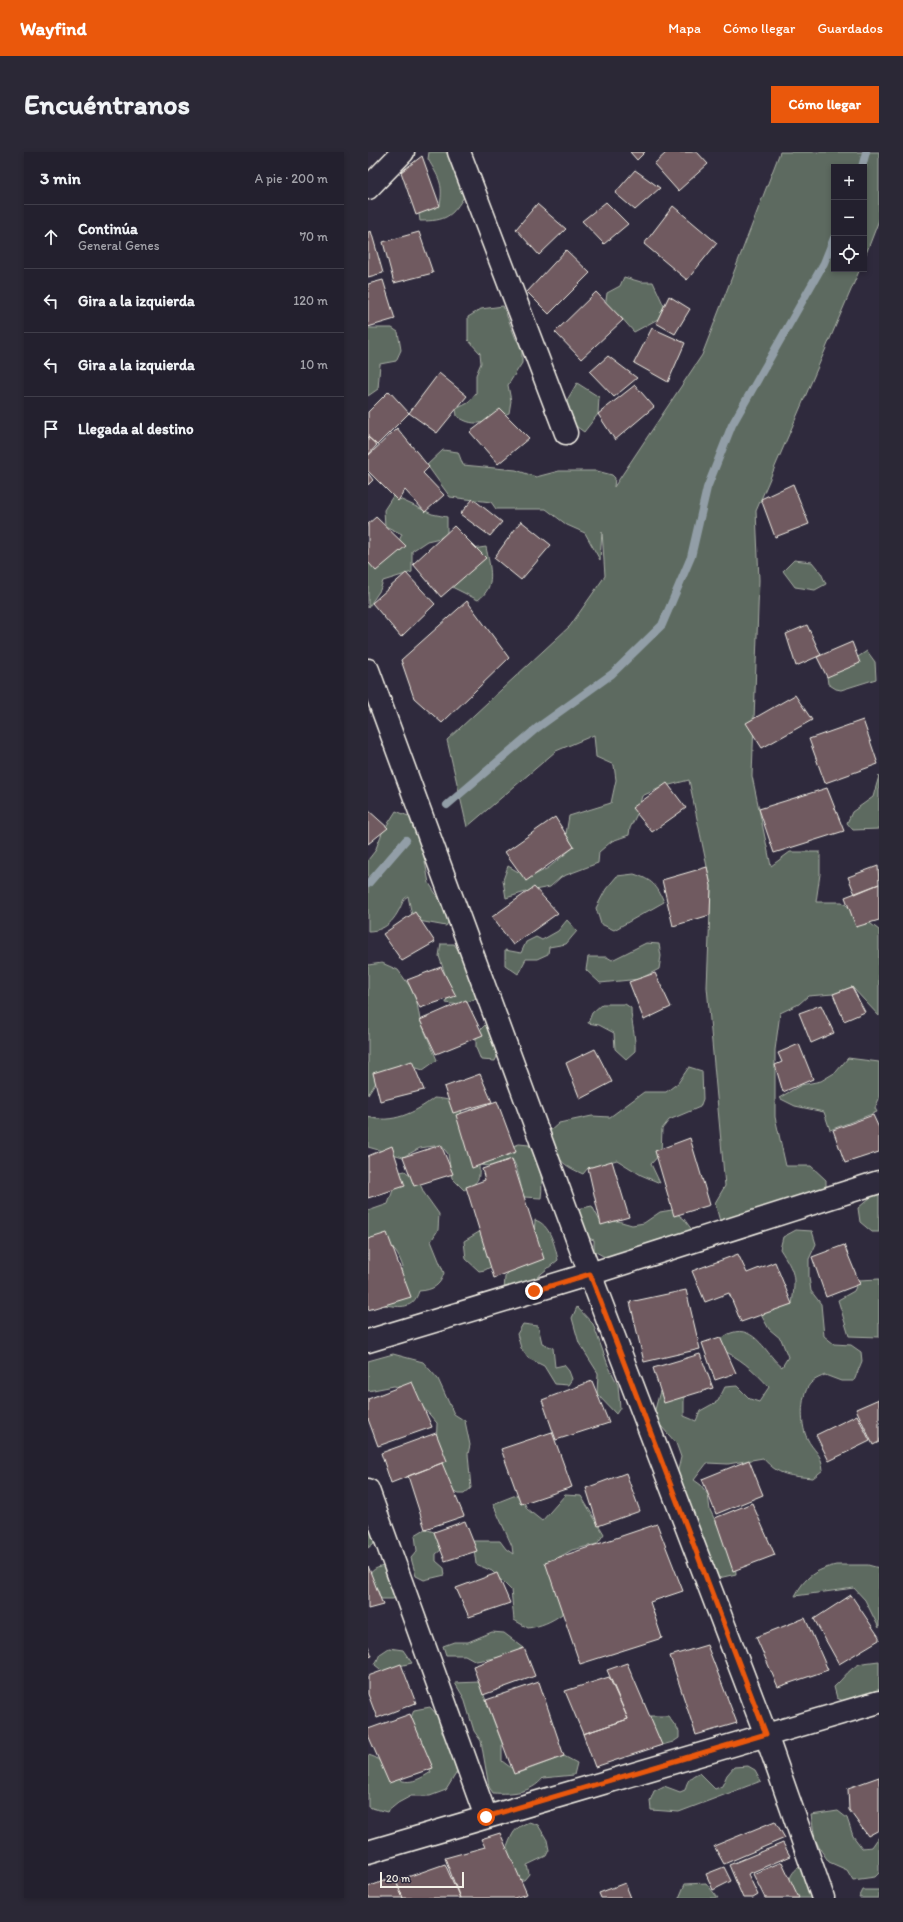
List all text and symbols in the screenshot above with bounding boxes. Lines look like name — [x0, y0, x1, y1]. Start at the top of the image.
text: Wayfind — [20, 17, 87, 40]
text: Mapa — [668, 20, 701, 37]
text: Cómo llegar — [723, 20, 795, 37]
text: Guardados — [817, 20, 883, 37]
button: Cómo llegar — [771, 86, 879, 123]
text: Encuéntranos — [24, 87, 190, 121]
map controls — [831, 164, 867, 272]
button: + — [831, 164, 867, 200]
text: 3 min — [40, 168, 81, 188]
text: A pie · 200 m — [255, 171, 328, 186]
button: − — [831, 200, 867, 236]
text: Continúa — [78, 220, 138, 238]
icon: ahead — [40, 226, 62, 248]
text: 70 m — [300, 229, 328, 244]
button: locate — [831, 236, 867, 272]
text: General Genes — [78, 238, 159, 253]
icon: left — [40, 290, 62, 312]
text: Gira a la izquierda — [78, 292, 195, 310]
text: 120 m — [293, 293, 328, 308]
icon: left — [40, 354, 62, 376]
text: Gira a la izquierda — [78, 356, 195, 374]
text: 10 m — [300, 357, 328, 372]
icon: arrive — [40, 418, 62, 440]
text: Llegada al destino — [78, 420, 194, 438]
route end — [525, 1282, 543, 1300]
route start — [477, 1808, 495, 1826]
scale bar — [380, 1870, 464, 1889]
text: 20 m — [386, 1872, 410, 1885]

